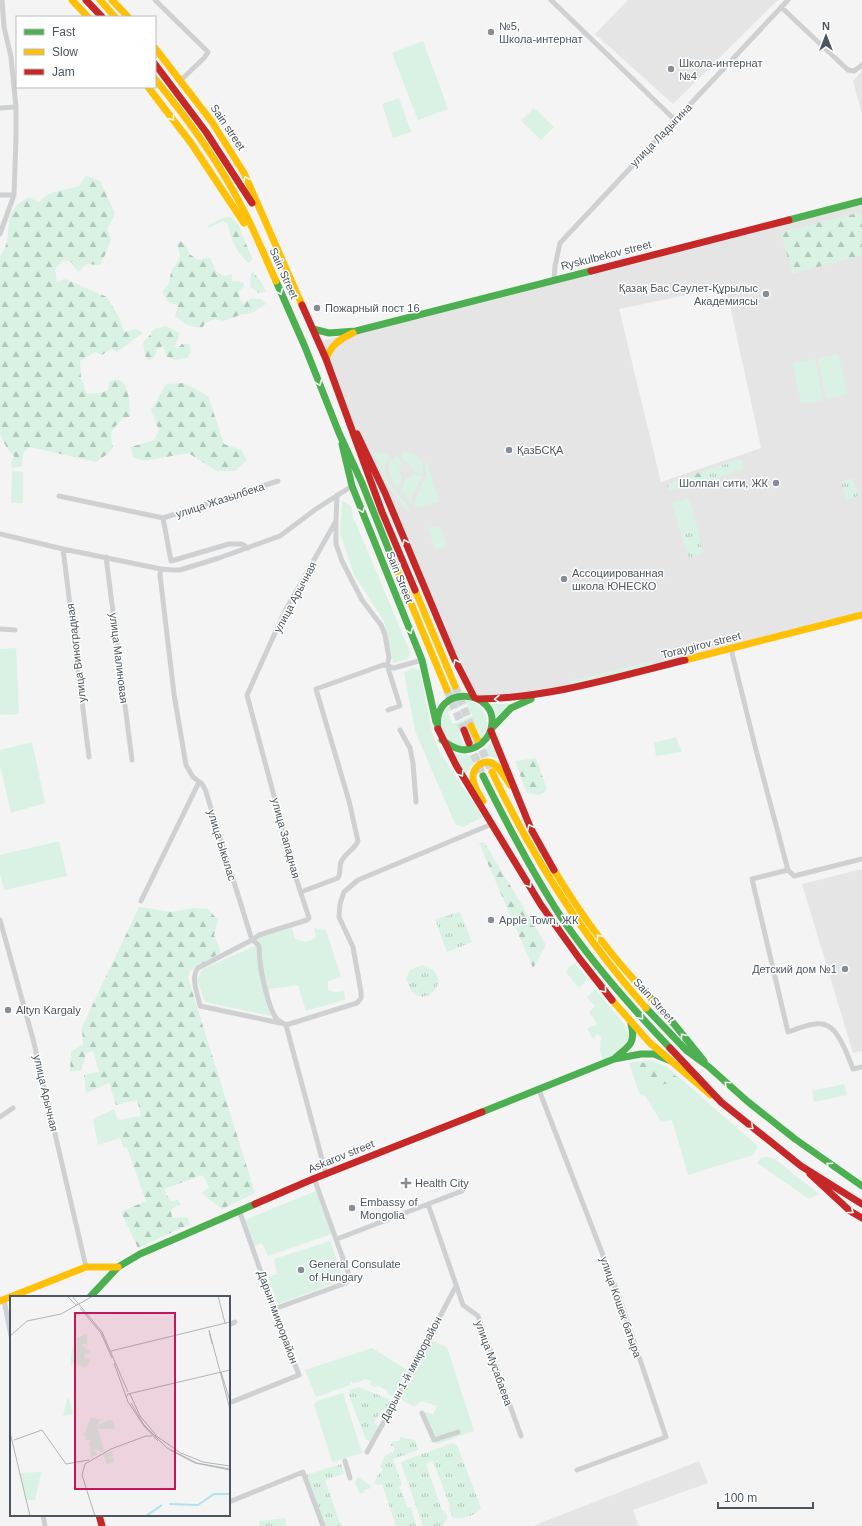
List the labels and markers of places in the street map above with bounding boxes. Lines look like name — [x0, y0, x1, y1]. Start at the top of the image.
place label: №5, Школа-интернат — [499, 20, 582, 45]
marker: №5, Школа-интернат — [486, 27, 496, 37]
place label: Школа-интернат №4 — [679, 57, 762, 82]
marker: Школа-интернат №4 — [666, 64, 676, 74]
place label: Қазақ Бас Сәулет-Құрылыс Академиясы — [619, 282, 758, 307]
marker: Қазақ Бас Сәулет-Құрылыс Академиясы — [761, 289, 771, 299]
place label: Пожарный пост 16 — [325, 302, 420, 314]
marker: Пожарный пост 16 — [312, 303, 322, 313]
place label: ҚазБСҚА — [517, 444, 564, 456]
marker: ҚазБСҚА — [504, 445, 514, 455]
place label: Шолпан сити, ЖК — [679, 477, 769, 489]
marker: Шолпан сити, ЖК — [771, 478, 781, 488]
place label: Ассоциированная школа ЮНЕСКО — [572, 567, 664, 592]
marker: Ассоциированная школа ЮНЕСКО — [559, 574, 569, 584]
place label: Apple Town, ЖК — [499, 914, 579, 926]
marker: Apple Town, ЖК — [486, 915, 496, 925]
place label: Детский дом №1 — [752, 963, 837, 975]
marker: Детский дом №1 — [840, 964, 850, 974]
place label: Altyn Kargaly — [16, 1004, 81, 1016]
marker: Altyn Kargaly — [3, 1005, 13, 1015]
marker: Health City — [400, 1177, 412, 1189]
place label: Health City — [415, 1177, 469, 1189]
place label: Embassy of Mongolia — [360, 1196, 418, 1221]
marker: Embassy of Mongolia — [347, 1203, 357, 1213]
place label: General Consulate of Hungary — [309, 1258, 401, 1283]
marker: General Consulate of Hungary — [296, 1265, 306, 1275]

